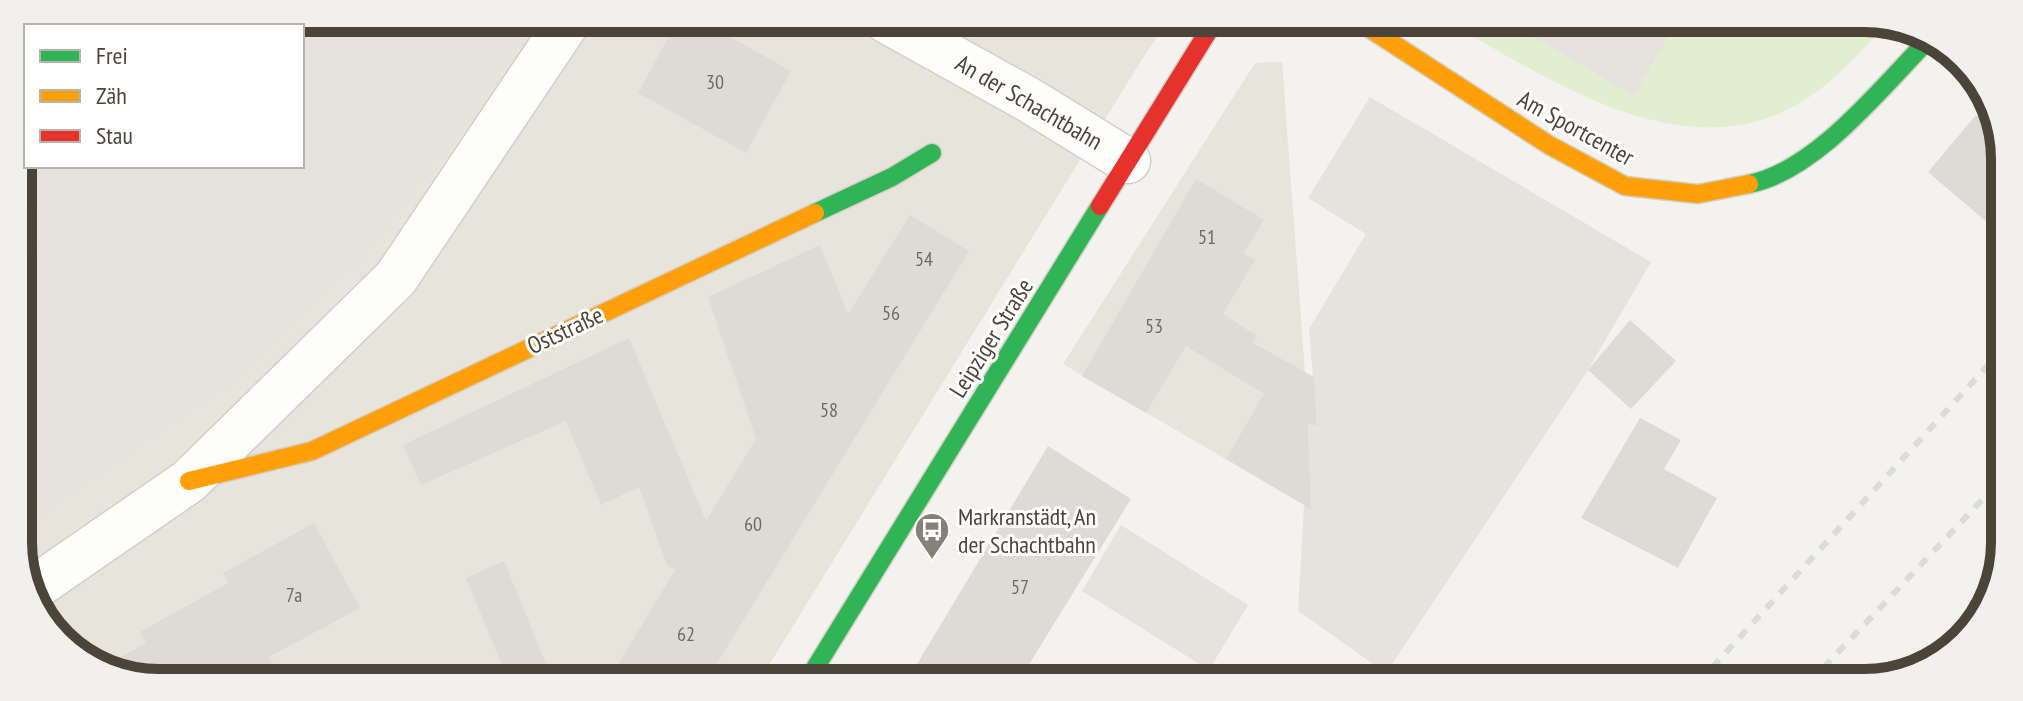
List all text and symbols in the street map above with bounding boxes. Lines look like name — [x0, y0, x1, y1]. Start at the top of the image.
legend — [24, 24, 304, 168]
text: Frei — [96, 40, 128, 71]
street label: An der Schachtbahn — [950, 47, 1108, 157]
house number: 30 — [706, 69, 724, 95]
text: Zäh — [96, 80, 127, 111]
street label: Am Sportcenter — [1512, 83, 1640, 173]
text: Stau — [96, 120, 133, 151]
house number: 51 — [1198, 224, 1216, 250]
house number: 54 — [915, 246, 933, 272]
street label: Leipziger Straße — [942, 273, 1040, 403]
street label: Oststraße — [522, 299, 608, 361]
house number: 56 — [882, 300, 900, 326]
house number: 53 — [1145, 313, 1163, 339]
house number: 58 — [820, 397, 838, 423]
place label: Markranstädt, An der Schachtbahn — [958, 501, 1096, 560]
house number: 60 — [744, 511, 762, 537]
bus stop icon: Markranstädt, An der Schachtbahn — [913, 511, 951, 561]
house number: 57 — [1011, 574, 1029, 600]
house number: 7a — [286, 582, 302, 608]
house number: 62 — [677, 621, 695, 647]

